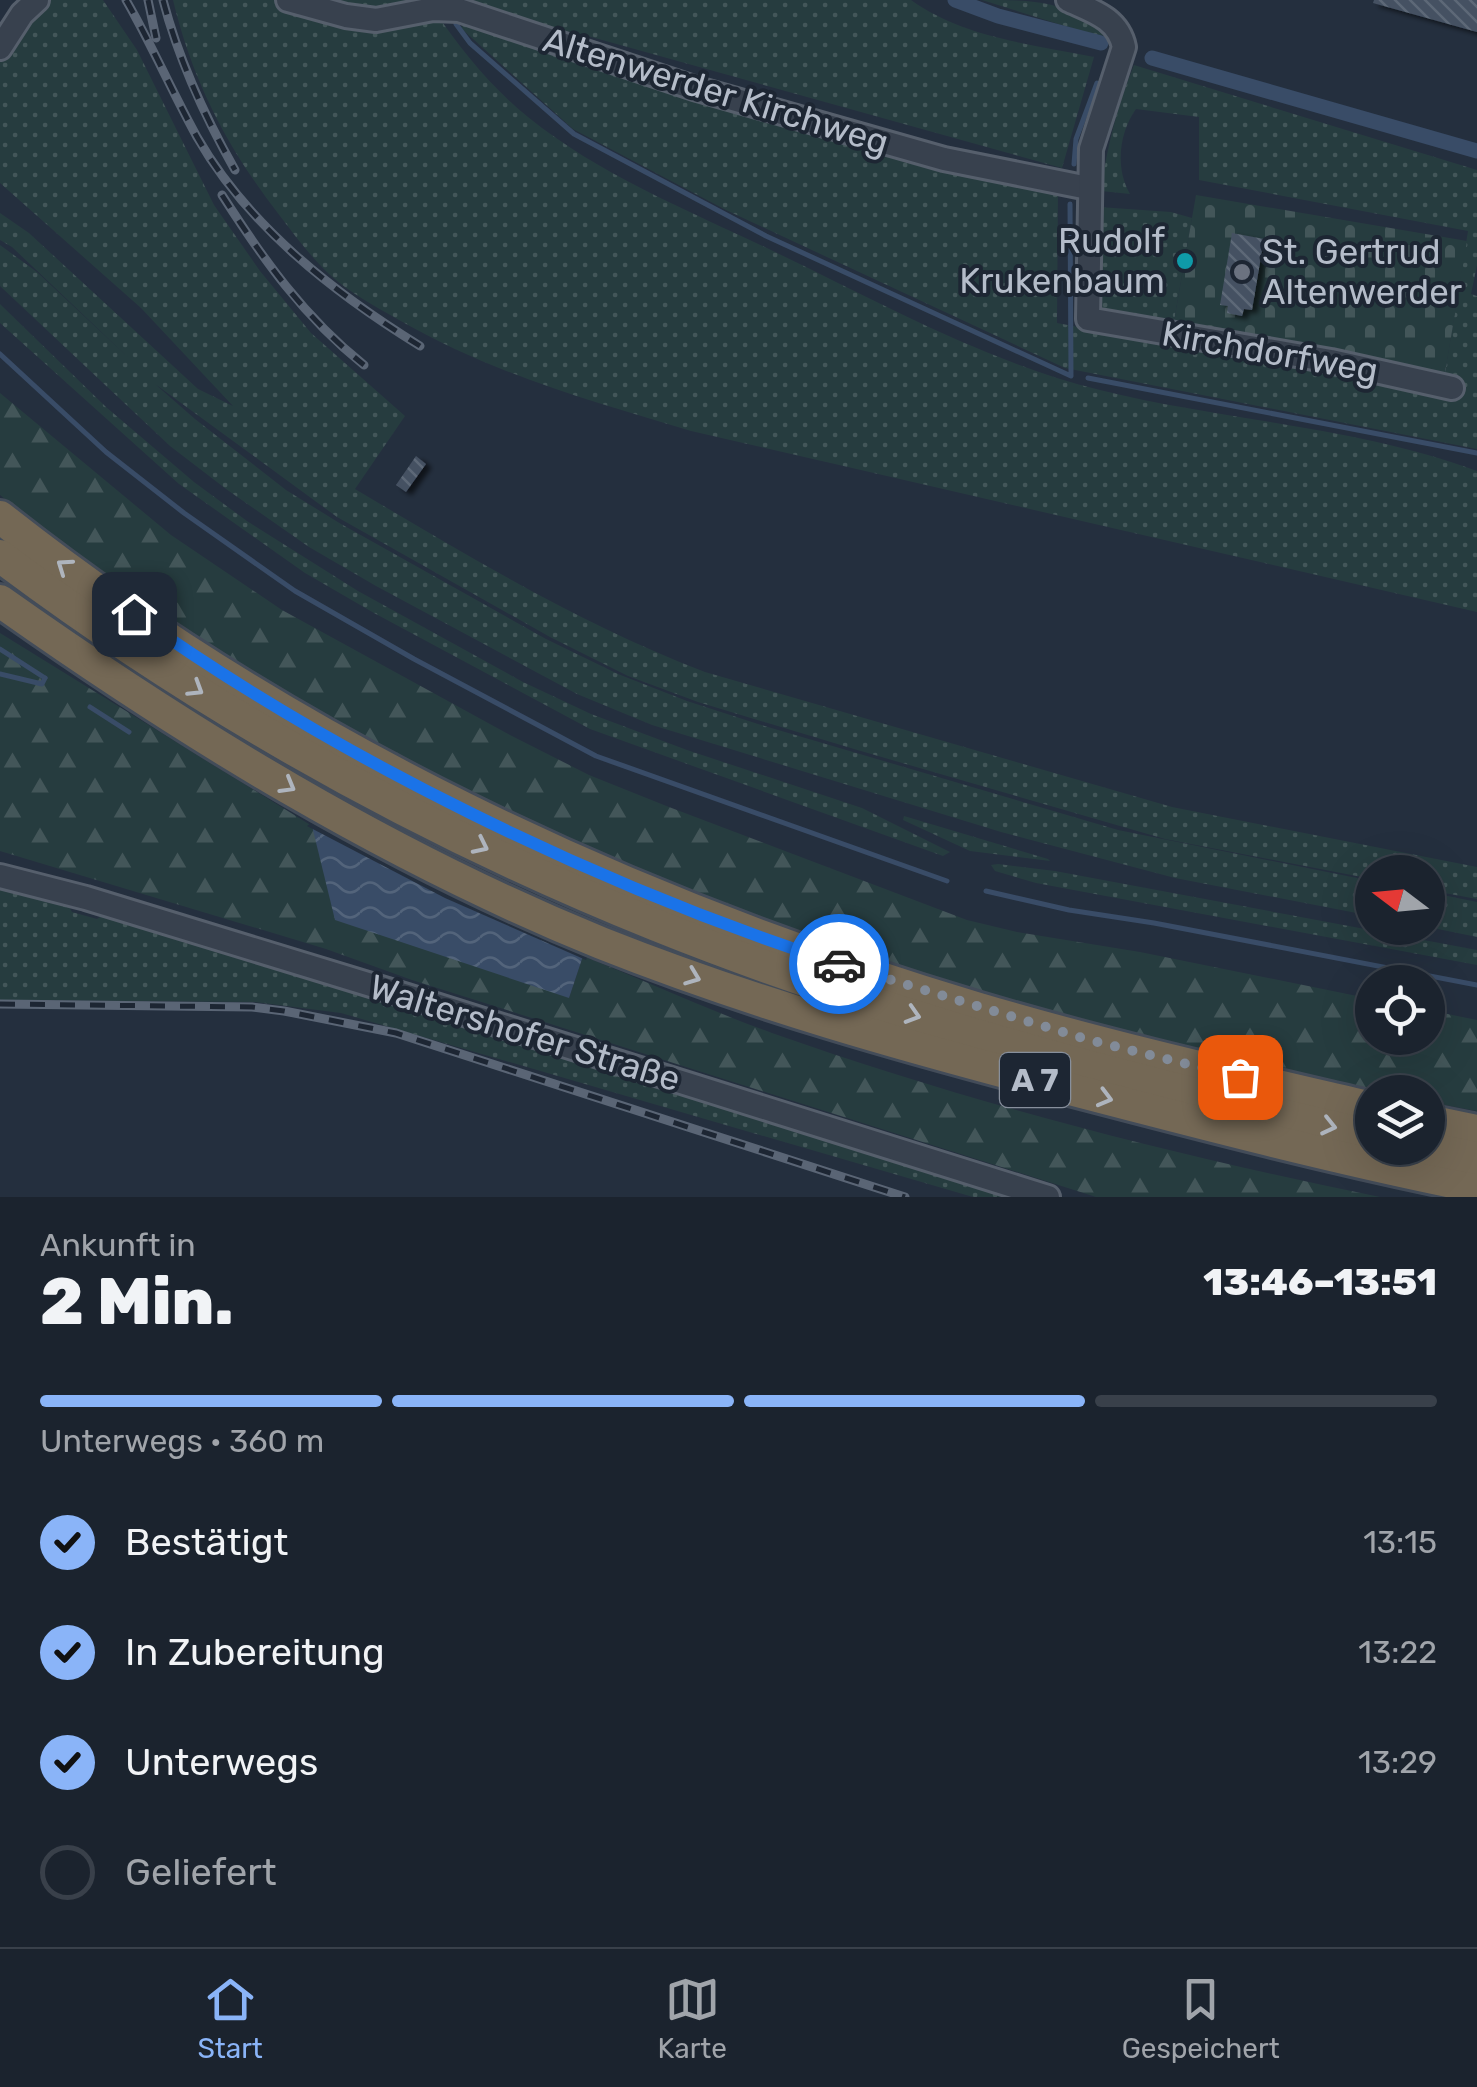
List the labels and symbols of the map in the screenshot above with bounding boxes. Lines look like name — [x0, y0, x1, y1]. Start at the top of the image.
street label: Altenwerder Kirchweg — [538, 18, 894, 164]
place label: Rudolf Krukenbaum — [959, 220, 1166, 302]
place label: St. Gertrud Altenwerder — [1262, 231, 1462, 313]
marker: Rudolf Krukenbaum — [1174, 250, 1196, 272]
marker: St. Gertrud Altenwerder — [1231, 261, 1253, 283]
street label: Kirchdorfweg — [1159, 312, 1381, 392]
one-way arrow — [57, 560, 75, 578]
pin — [92, 572, 177, 657]
one-way arrow — [185, 677, 203, 696]
one-way arrow — [277, 774, 295, 794]
one-way arrow — [470, 834, 488, 854]
north arrow — [1355, 855, 1445, 945]
courier — [789, 914, 889, 1014]
one-way arrow — [683, 965, 700, 986]
street label: Waltershofer Straße — [365, 966, 685, 1100]
one-way arrow — [904, 1003, 921, 1024]
pin — [1198, 1035, 1283, 1120]
road number: A 7 — [1000, 1053, 1070, 1107]
one-way arrow — [1096, 1087, 1113, 1108]
one-way arrow — [1320, 1114, 1337, 1135]

